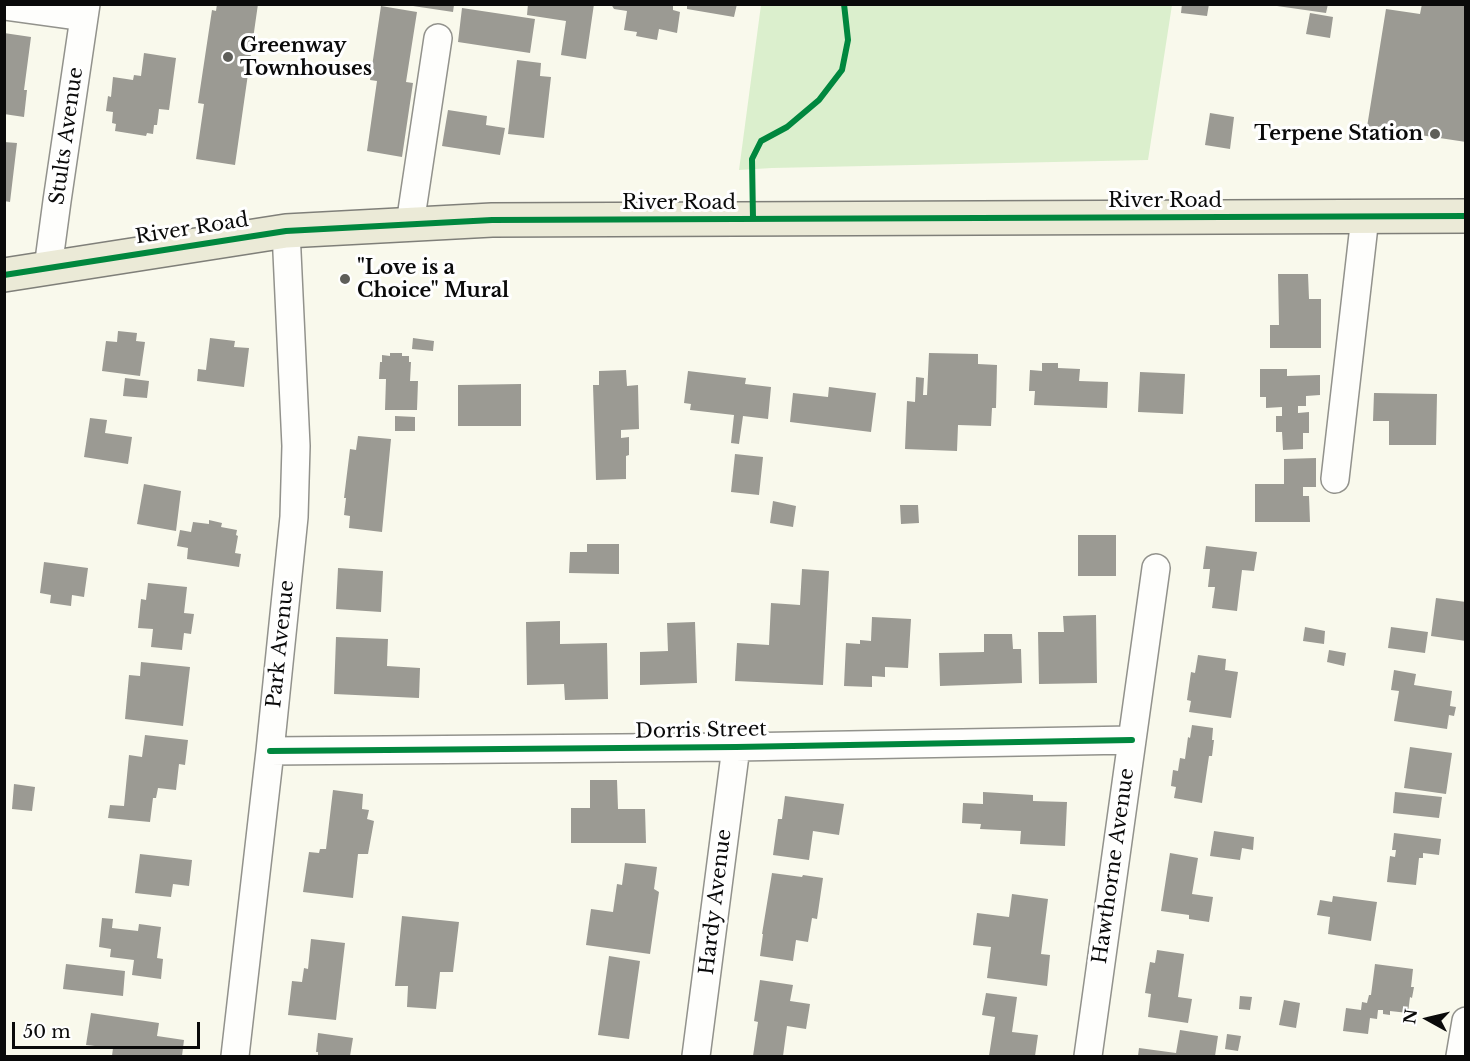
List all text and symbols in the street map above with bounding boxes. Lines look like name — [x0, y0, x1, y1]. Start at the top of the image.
place label: Greenway Townhouses — [240, 34, 372, 81]
marker: Greenway Townhouses — [221, 50, 235, 64]
street label: Stults Avenue — [45, 66, 89, 206]
place label: Terpene Station — [1254, 122, 1423, 146]
marker: Terpene Station — [1428, 127, 1442, 141]
street label: River Road — [1108, 189, 1222, 213]
street label: River Road — [622, 191, 736, 215]
street label: River Road — [134, 208, 250, 250]
place label: "Love is a Choice" Mural — [357, 256, 509, 303]
marker: "Love is a Choice" Mural — [338, 272, 352, 286]
street label: Park Avenue — [262, 579, 300, 709]
street label: Dorris Street — [635, 718, 767, 744]
street label: Hawthorne Avenue — [1088, 767, 1140, 965]
street label: Hardy Avenue — [695, 828, 737, 976]
north arrow — [1398, 989, 1458, 1049]
text: N — [1399, 1008, 1421, 1025]
scale bar — [15, 1010, 202, 1048]
text: 50 m — [23, 1021, 71, 1043]

